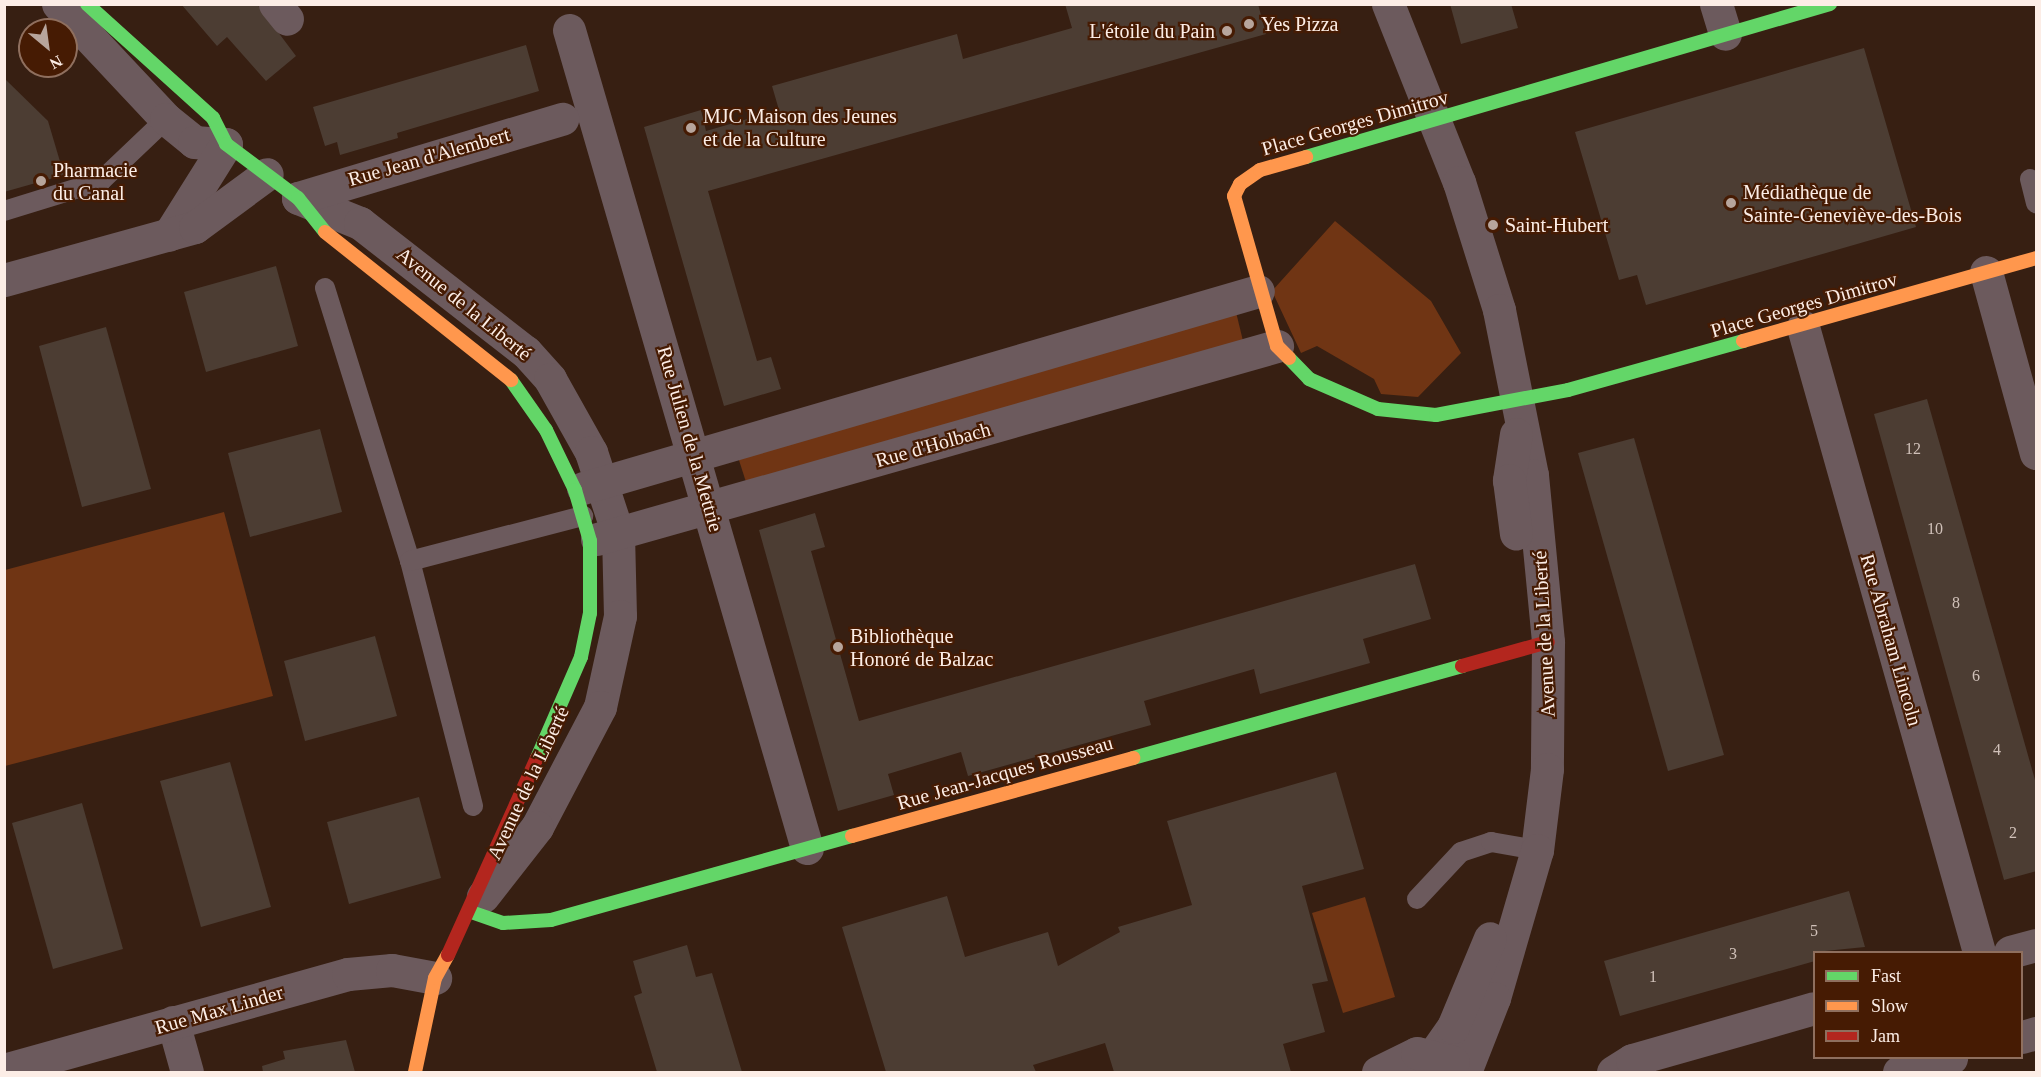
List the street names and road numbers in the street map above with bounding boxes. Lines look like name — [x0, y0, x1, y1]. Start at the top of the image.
street label: Place Georges Dimitrov — [1259, 85, 1451, 161]
street label: Rue Jean d'Alembert — [345, 122, 513, 192]
street label: Avenue de la Liberté — [392, 242, 536, 366]
street label: Place Georges Dimitrov — [1708, 267, 1900, 343]
street label: Rue Julien de la Mettrie — [652, 343, 728, 535]
street label: Rue d'Holbach — [873, 417, 993, 473]
street label: Avenue de la Liberté — [1528, 550, 1560, 718]
street label: Rue Abraham Lincoln — [1855, 551, 1927, 729]
street label: Avenue de la Liberté — [482, 702, 574, 864]
street label: Rue Jean-Jacques Rousseau — [894, 731, 1116, 815]
street label: Rue Max Linder — [152, 980, 286, 1040]

